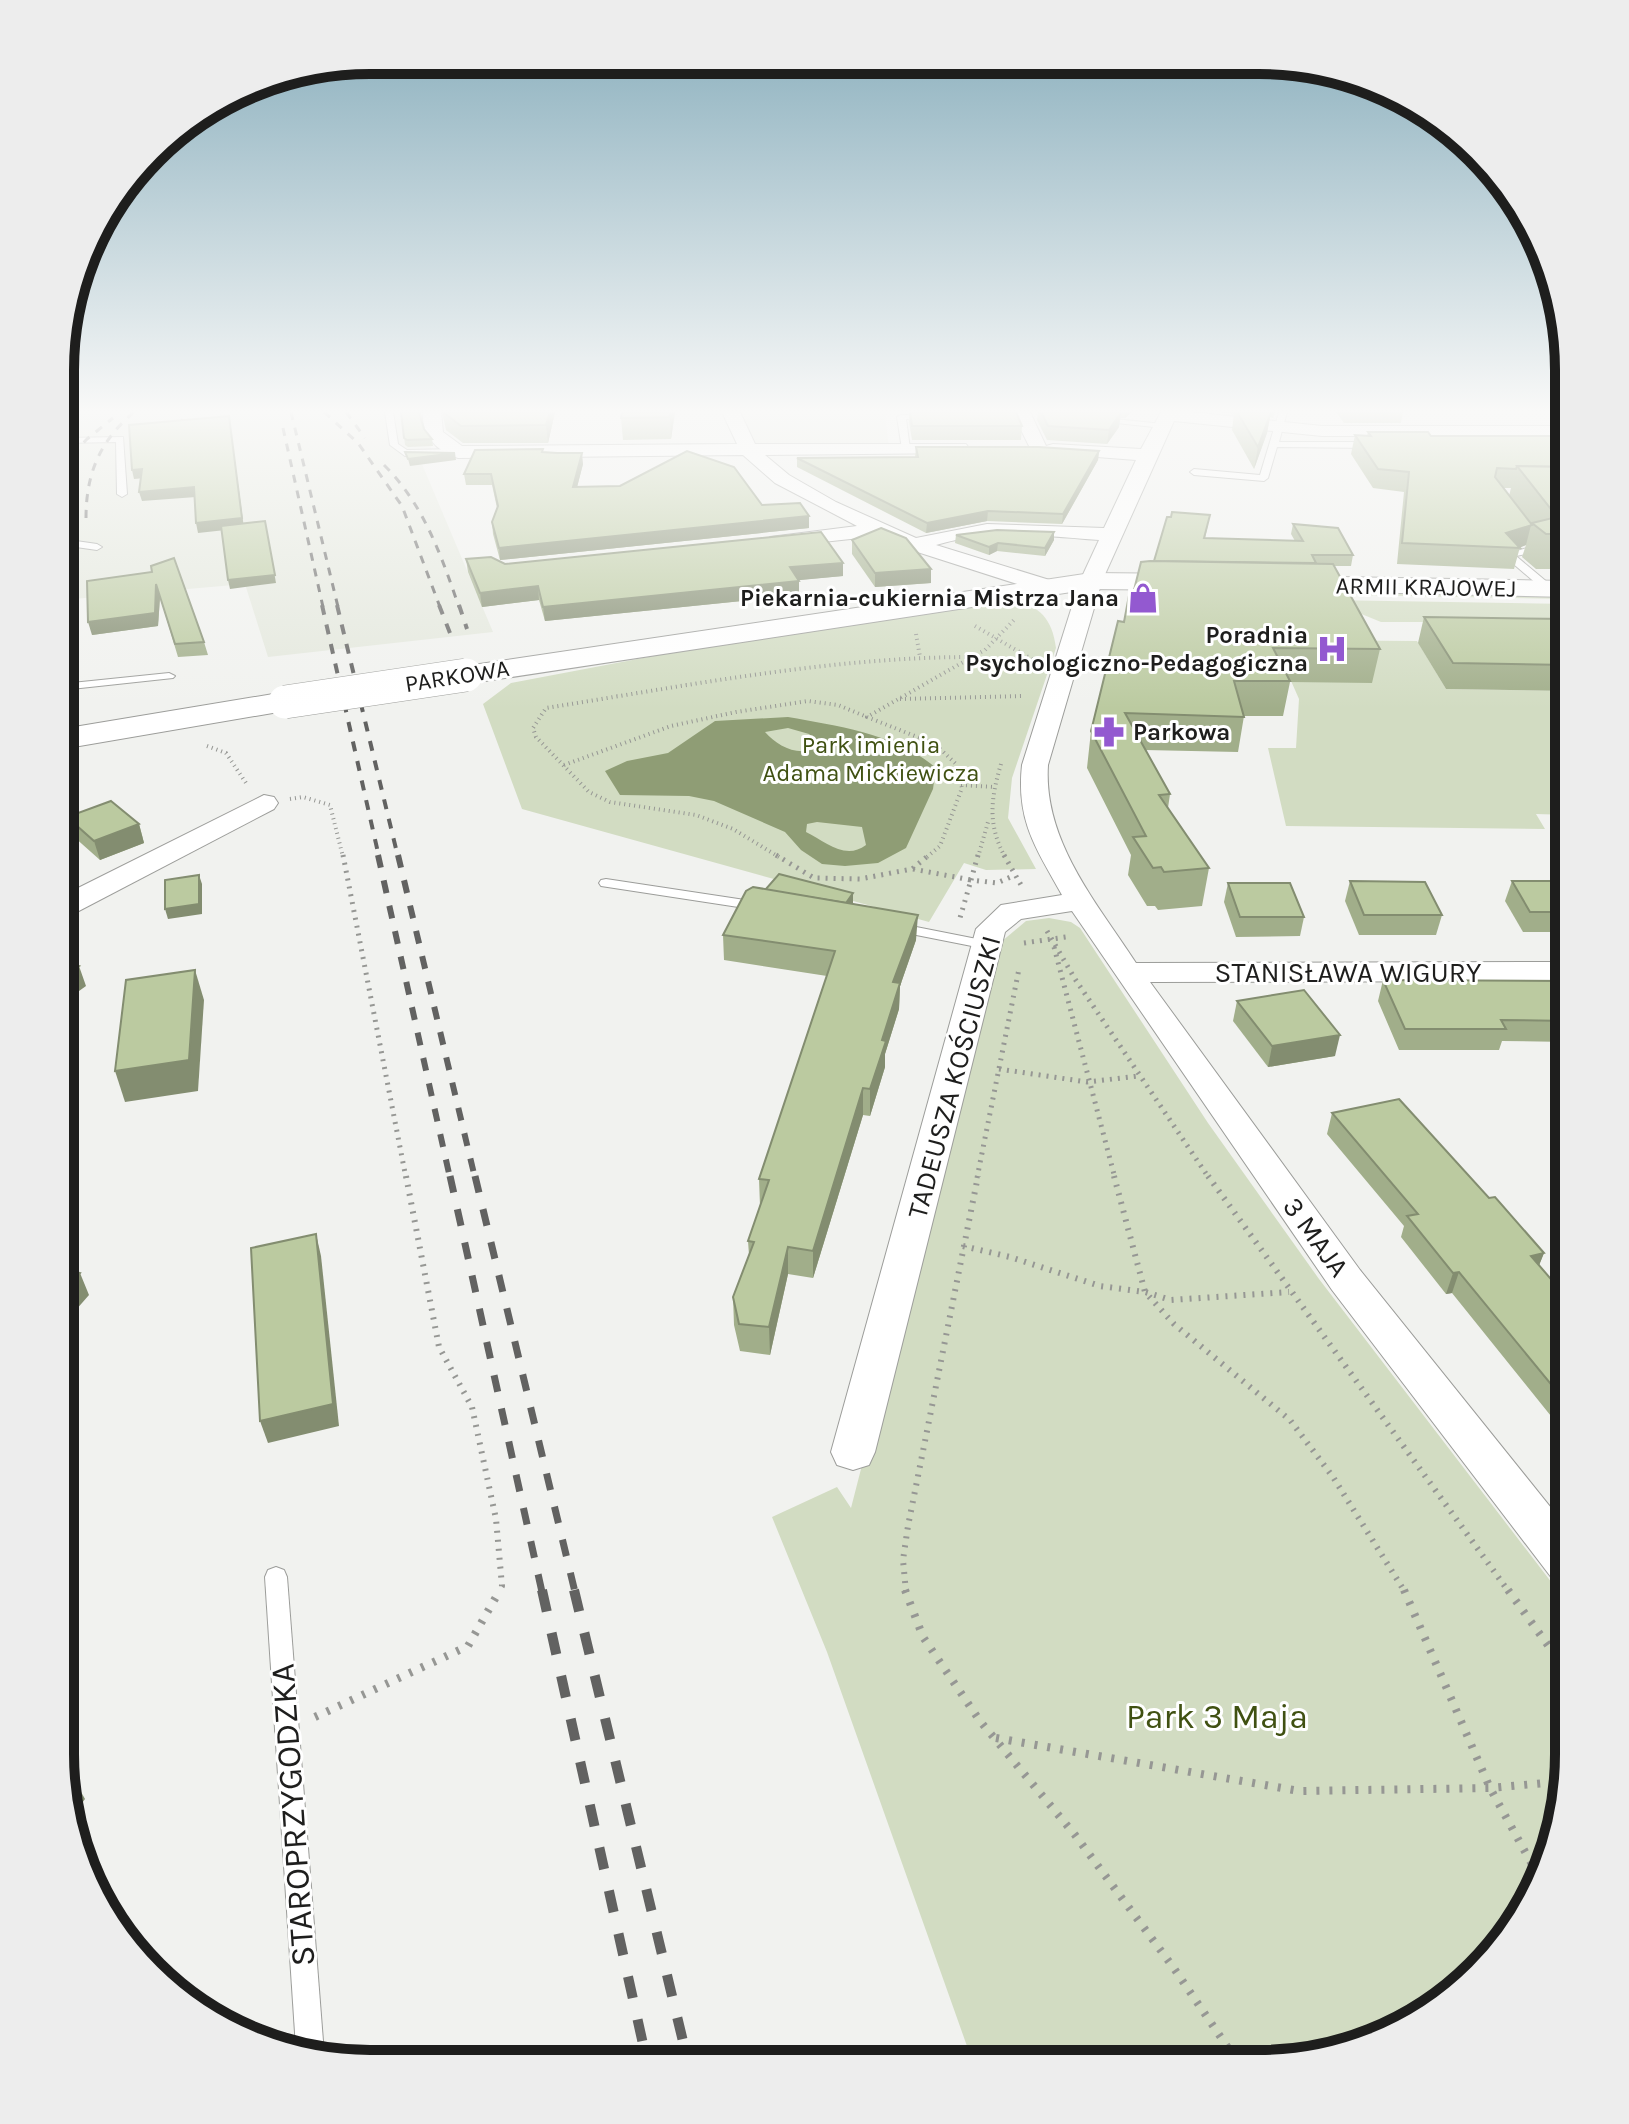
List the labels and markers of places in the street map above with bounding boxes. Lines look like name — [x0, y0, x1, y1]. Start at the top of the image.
shop icon: Piekarnia-cukiernia Mistrza Jana — [1126, 581, 1160, 615]
place label: Piekarnia-cukiernia Mistrza Jana — [740, 584, 1119, 612]
place label: Poradnia Psychologiczno-Pedagogiczna — [965, 621, 1308, 677]
hospital icon: Poradnia Psychologiczno-Pedagogiczna — [1315, 632, 1349, 666]
pharmacy icon: Parkowa — [1092, 715, 1126, 749]
place label: Parkowa — [1133, 718, 1230, 746]

